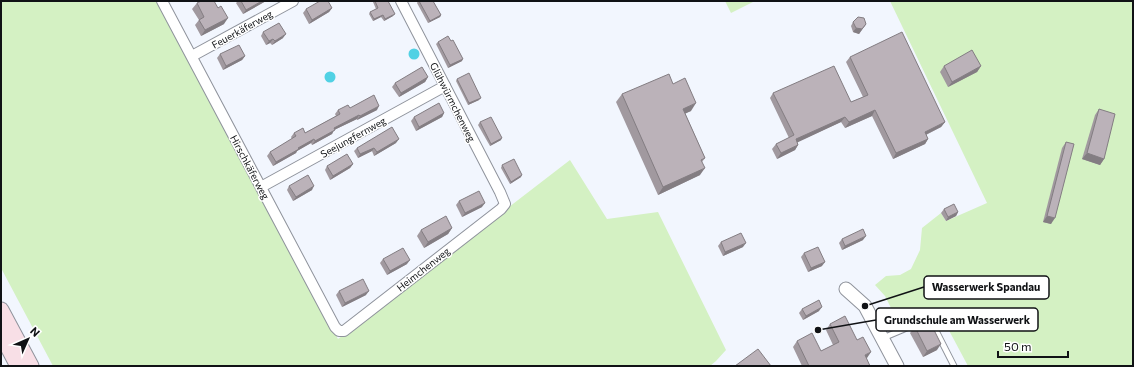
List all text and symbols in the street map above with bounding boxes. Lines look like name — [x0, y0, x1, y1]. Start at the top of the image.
street label: Feuerkäferweg — [209, 7, 275, 51]
street label: Glühwürmchenweg — [428, 60, 478, 144]
street label: Seejungfernweg — [318, 114, 388, 160]
street label: Hirschkäferweg — [228, 133, 272, 202]
street label: Heimchenweg — [394, 244, 452, 293]
callout: Wasserwerk Spandau — [924, 276, 1049, 299]
text: Wasserwerk Spandau — [932, 280, 1040, 293]
callout: Grundschule am Wasserwerk — [876, 308, 1038, 331]
text: Grundschule am Wasserwerk — [884, 313, 1031, 326]
north arrow — [8, 319, 48, 359]
text: N — [28, 324, 43, 339]
scale bar — [998, 333, 1068, 359]
text: 50 m — [1004, 339, 1032, 353]

